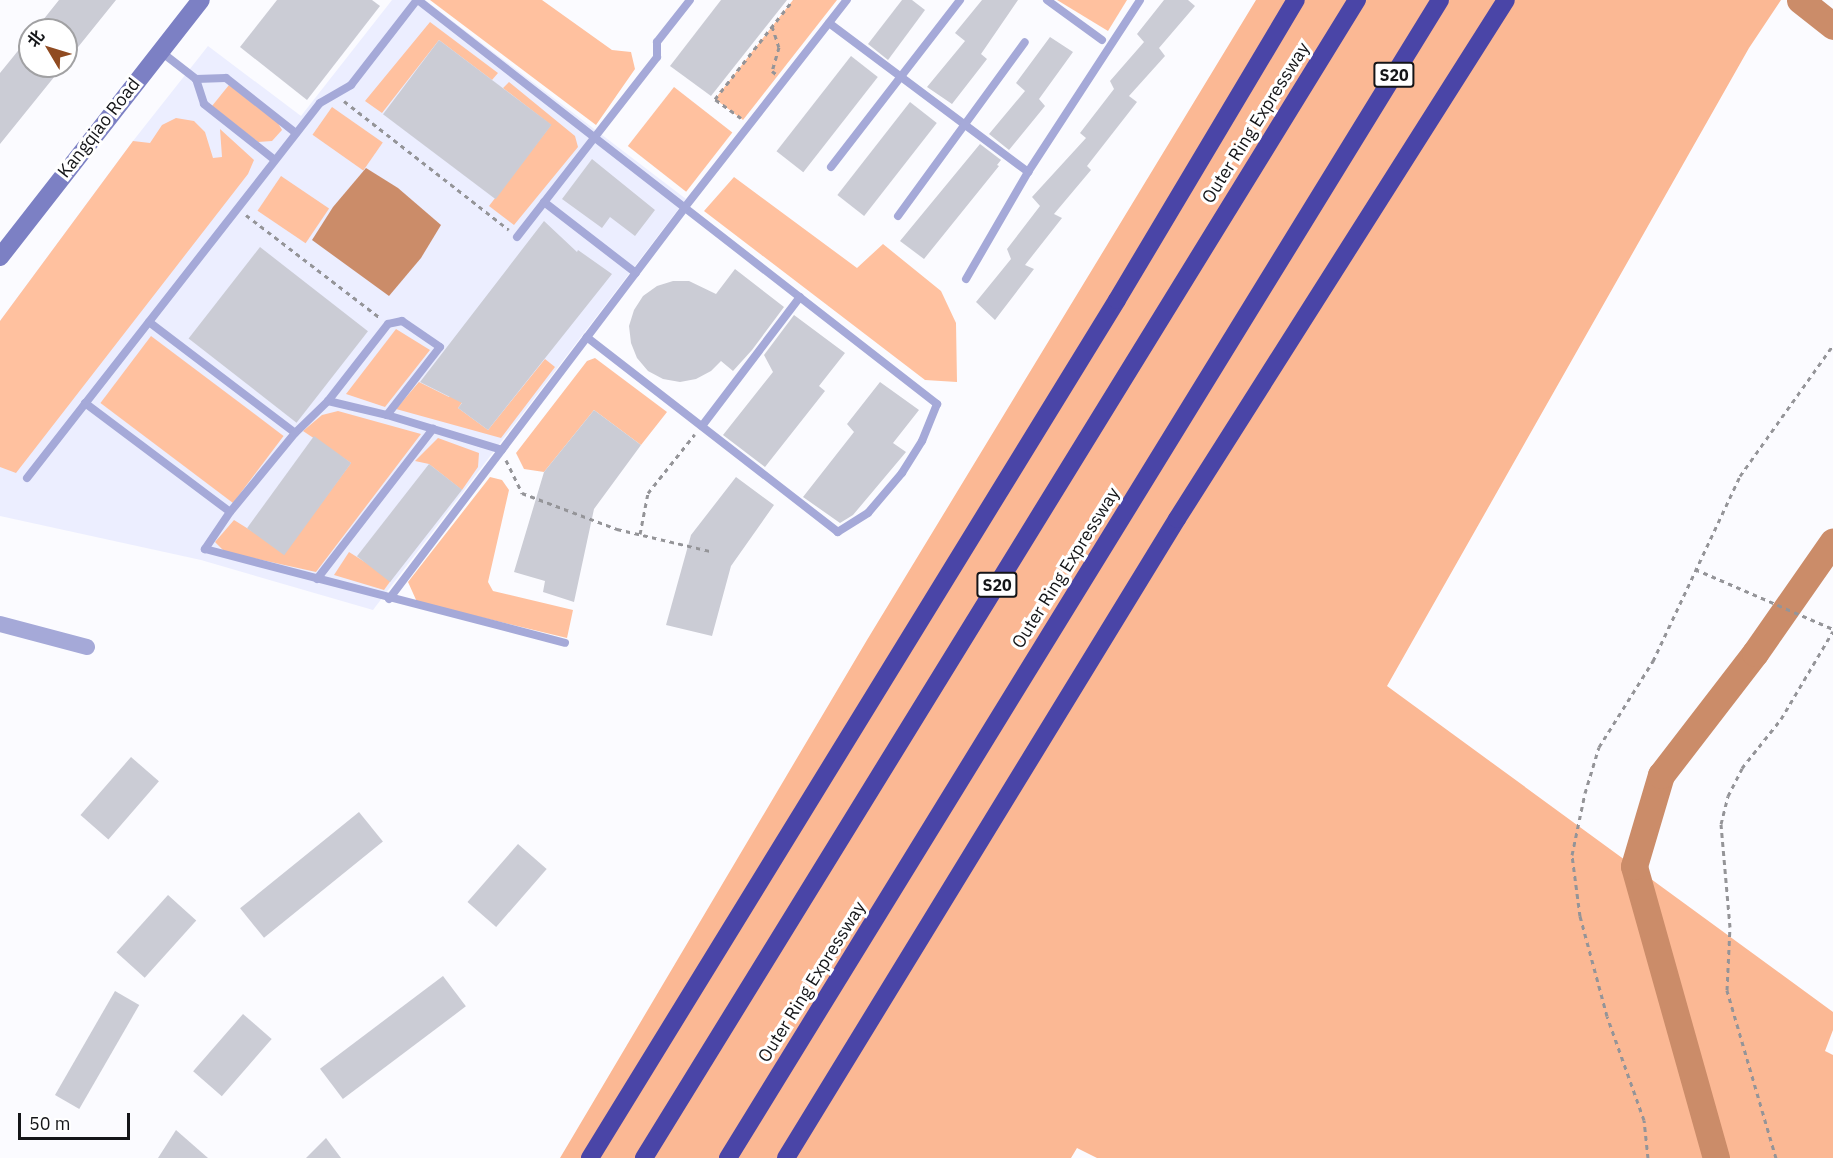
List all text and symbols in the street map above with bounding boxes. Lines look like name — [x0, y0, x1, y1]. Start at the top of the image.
north arrow — [18, 18, 78, 78]
text: 北 — [23, 26, 48, 51]
street label: Outer Ring Expressway — [1198, 38, 1314, 208]
road number: S20 — [1373, 62, 1415, 88]
street label: Kangqiao Road — [53, 74, 145, 182]
street label: Outer Ring Expressway — [1008, 483, 1124, 653]
road number: S20 — [976, 572, 1018, 598]
street label: Outer Ring Expressway — [754, 897, 870, 1067]
scale bar — [21, 1101, 134, 1139]
text: 50 m — [29, 1112, 71, 1135]

